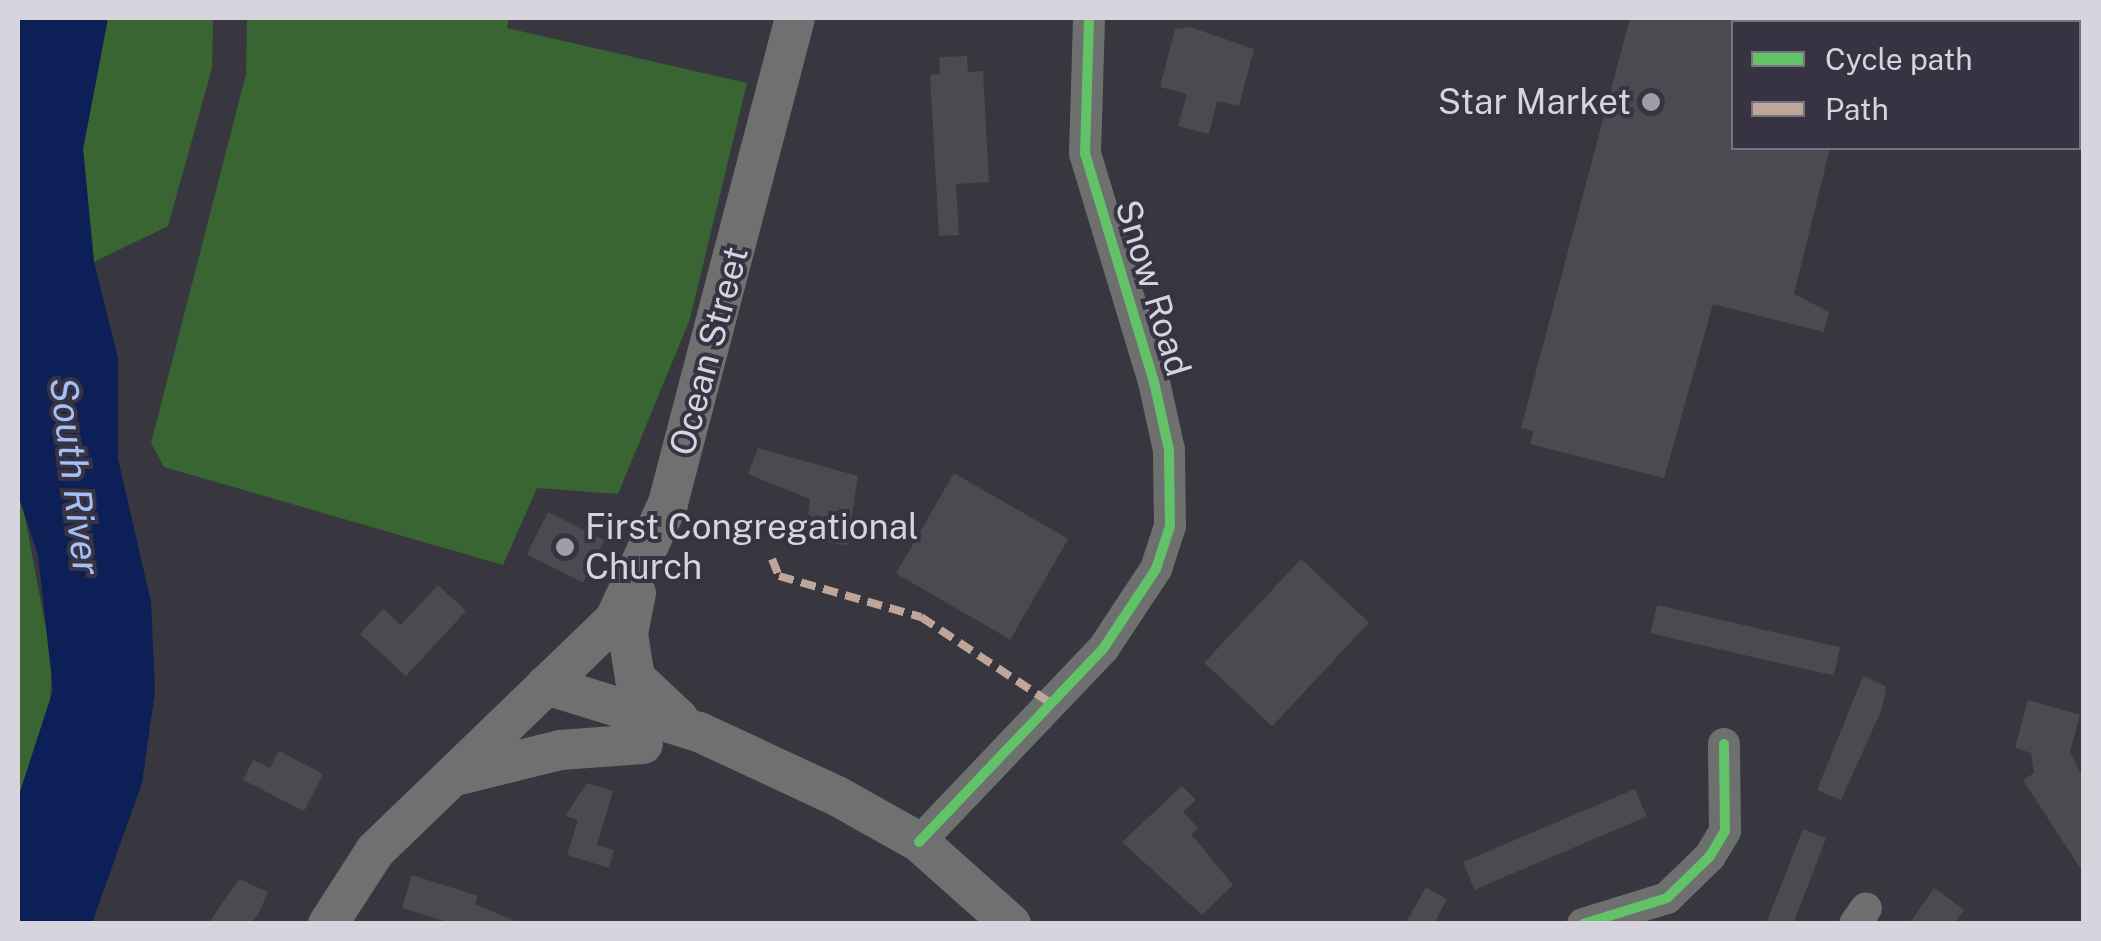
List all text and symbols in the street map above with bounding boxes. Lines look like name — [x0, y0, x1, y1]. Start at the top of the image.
legend — [1731, 20, 2081, 150]
text: Cycle path — [1825, 41, 1973, 77]
place label: Star Market — [1438, 81, 1631, 123]
marker: Star Market — [1640, 91, 1662, 113]
text: Path — [1825, 91, 1889, 127]
street label: Snow Road — [1106, 195, 1200, 381]
street label: Ocean Street — [661, 242, 757, 460]
water label: South River — [40, 375, 110, 577]
place label: First Congregational Church — [585, 506, 919, 588]
marker: First Congregational Church — [554, 536, 576, 558]

